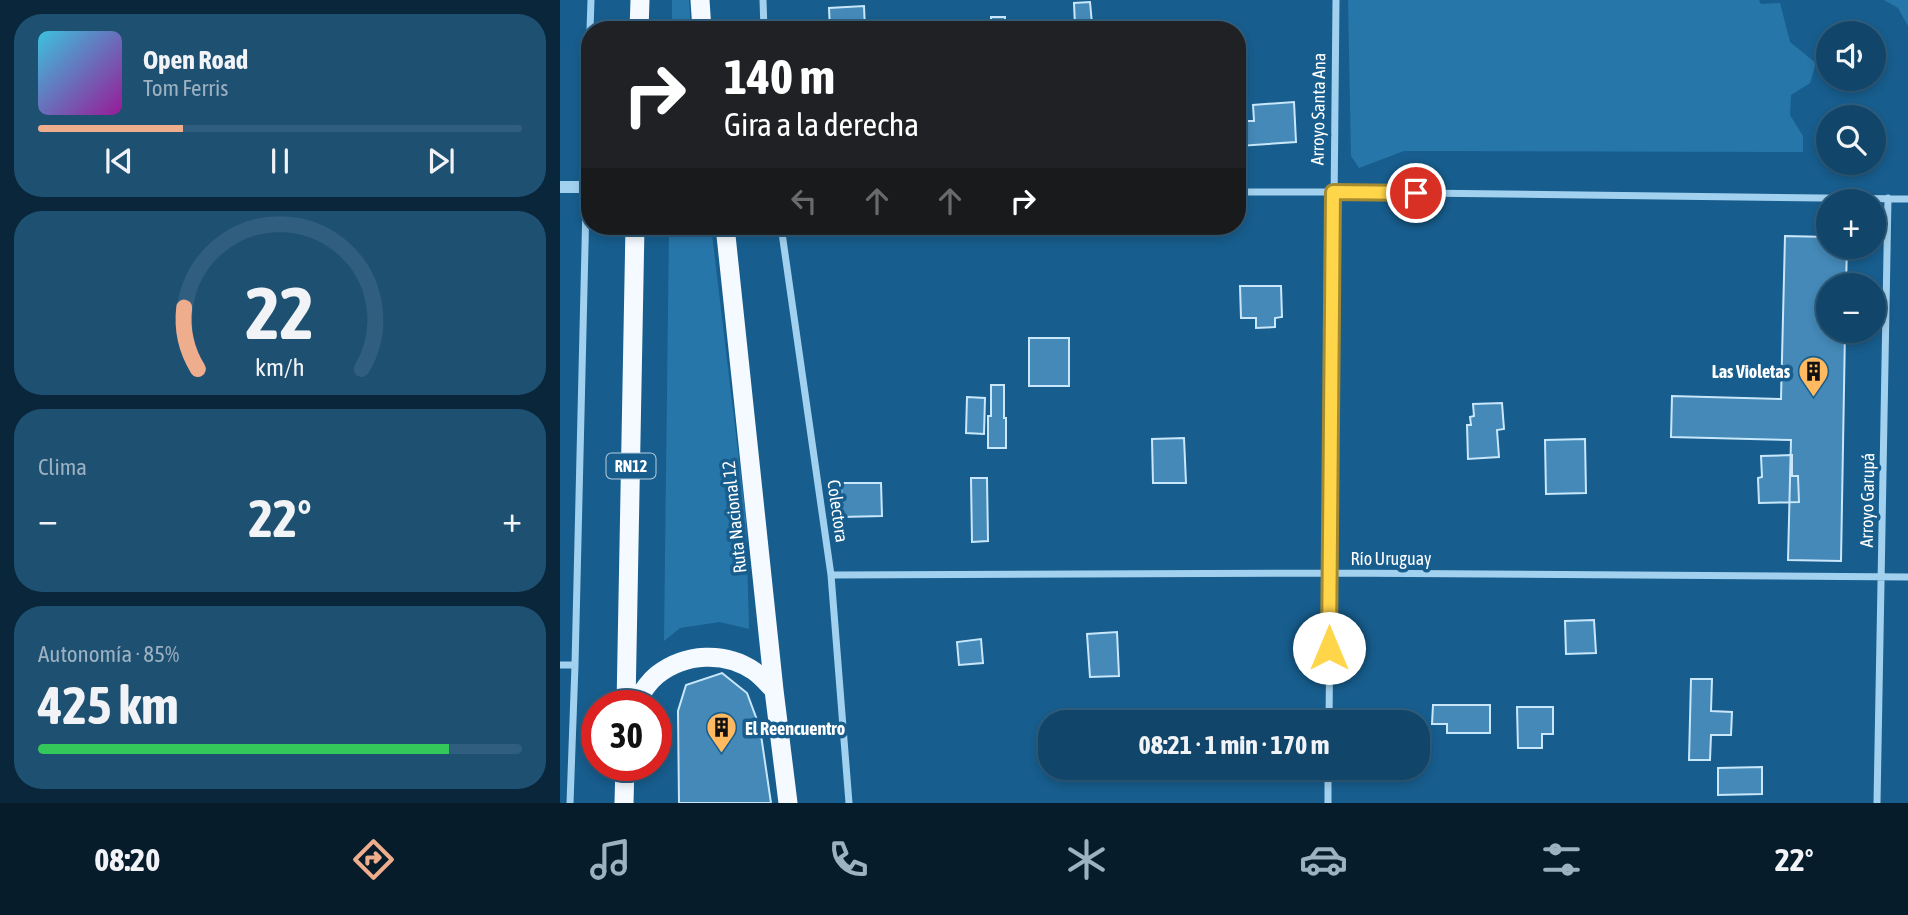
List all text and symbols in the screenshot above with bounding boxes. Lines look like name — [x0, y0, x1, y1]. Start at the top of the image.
map controls — [1816, 21, 1886, 343]
button: sound — [1816, 21, 1886, 91]
text: Open Road — [143, 45, 248, 75]
text: 140 m — [724, 48, 835, 104]
icon: right — [609, 49, 700, 140]
street label: Arroyo Santa Ana — [1307, 53, 1329, 165]
text: Tom Ferris — [143, 75, 228, 101]
button: search — [1816, 105, 1886, 175]
text: Gira a la derecha — [724, 106, 919, 143]
icon: previous — [100, 142, 138, 180]
icon: pause — [261, 142, 299, 180]
icon: next — [422, 142, 460, 180]
pin — [1386, 163, 1446, 223]
icon: arrive — [1397, 174, 1435, 212]
icon: left — [785, 182, 823, 220]
icon: ahead — [858, 182, 896, 220]
icon: ahead — [931, 182, 969, 220]
icon: right — [1004, 182, 1042, 220]
button: + — [1816, 189, 1886, 259]
text: 22 — [246, 271, 314, 354]
button: − — [1816, 273, 1886, 343]
text: km/h — [255, 353, 305, 381]
building icon: Las Violetas — [1796, 354, 1830, 398]
place label: Las Violetas — [1712, 361, 1791, 382]
street label: Arroyo Garupá — [1856, 452, 1878, 548]
road number: RN12 — [606, 453, 656, 478]
text: Clima — [38, 454, 87, 480]
street label: Ruta Nacional 12 — [718, 460, 750, 574]
street label: Colectora — [823, 478, 853, 544]
text: 22° — [248, 488, 312, 548]
text: − — [38, 497, 58, 540]
text: + — [502, 497, 522, 540]
street label: Río Uruguay — [1351, 548, 1431, 569]
position arrow — [1292, 611, 1366, 685]
text: Autonomía · 85% — [38, 641, 179, 667]
text: 425 km — [38, 675, 179, 735]
speed limit sign: 30 — [581, 690, 672, 781]
building icon: El Reencuentro — [705, 711, 739, 755]
place label: El Reencuentro — [745, 718, 845, 739]
text: 08:21 · 1 min · 170 m — [1139, 730, 1329, 760]
icon: directions — [349, 835, 398, 884]
icon: music — [586, 835, 635, 884]
icon: phone — [824, 835, 873, 884]
icon: climate — [1062, 835, 1111, 884]
icon: car — [1299, 835, 1348, 884]
icon: filters — [1537, 835, 1586, 884]
text: 08:20 — [94, 841, 160, 878]
text: 22° — [1775, 841, 1814, 878]

